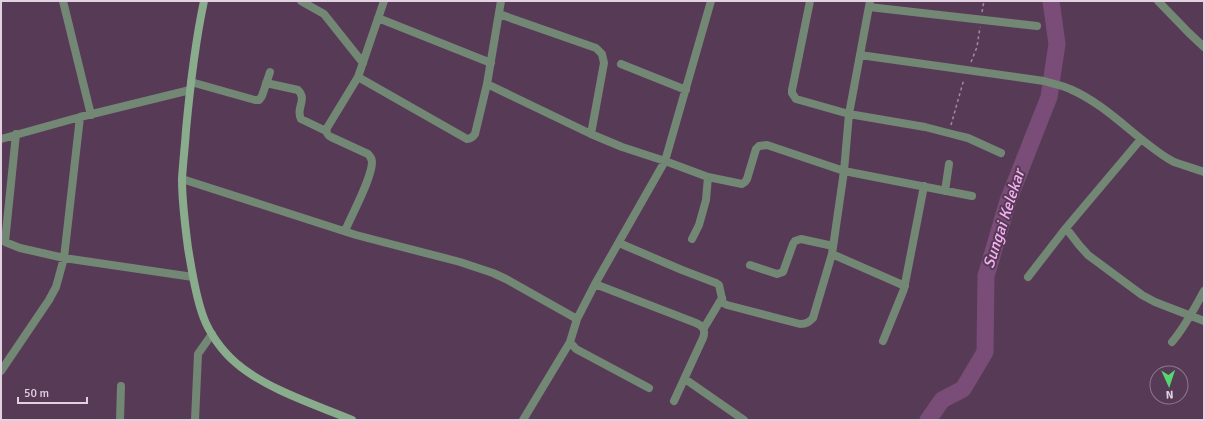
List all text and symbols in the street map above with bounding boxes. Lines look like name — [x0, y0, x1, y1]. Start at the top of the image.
water label: Sungai Kelekar — [979, 165, 1030, 271]
north arrow — [1149, 365, 1189, 405]
scale bar — [18, 379, 87, 405]
text: 50 m — [24, 386, 49, 401]
text: N — [1165, 388, 1174, 401]

